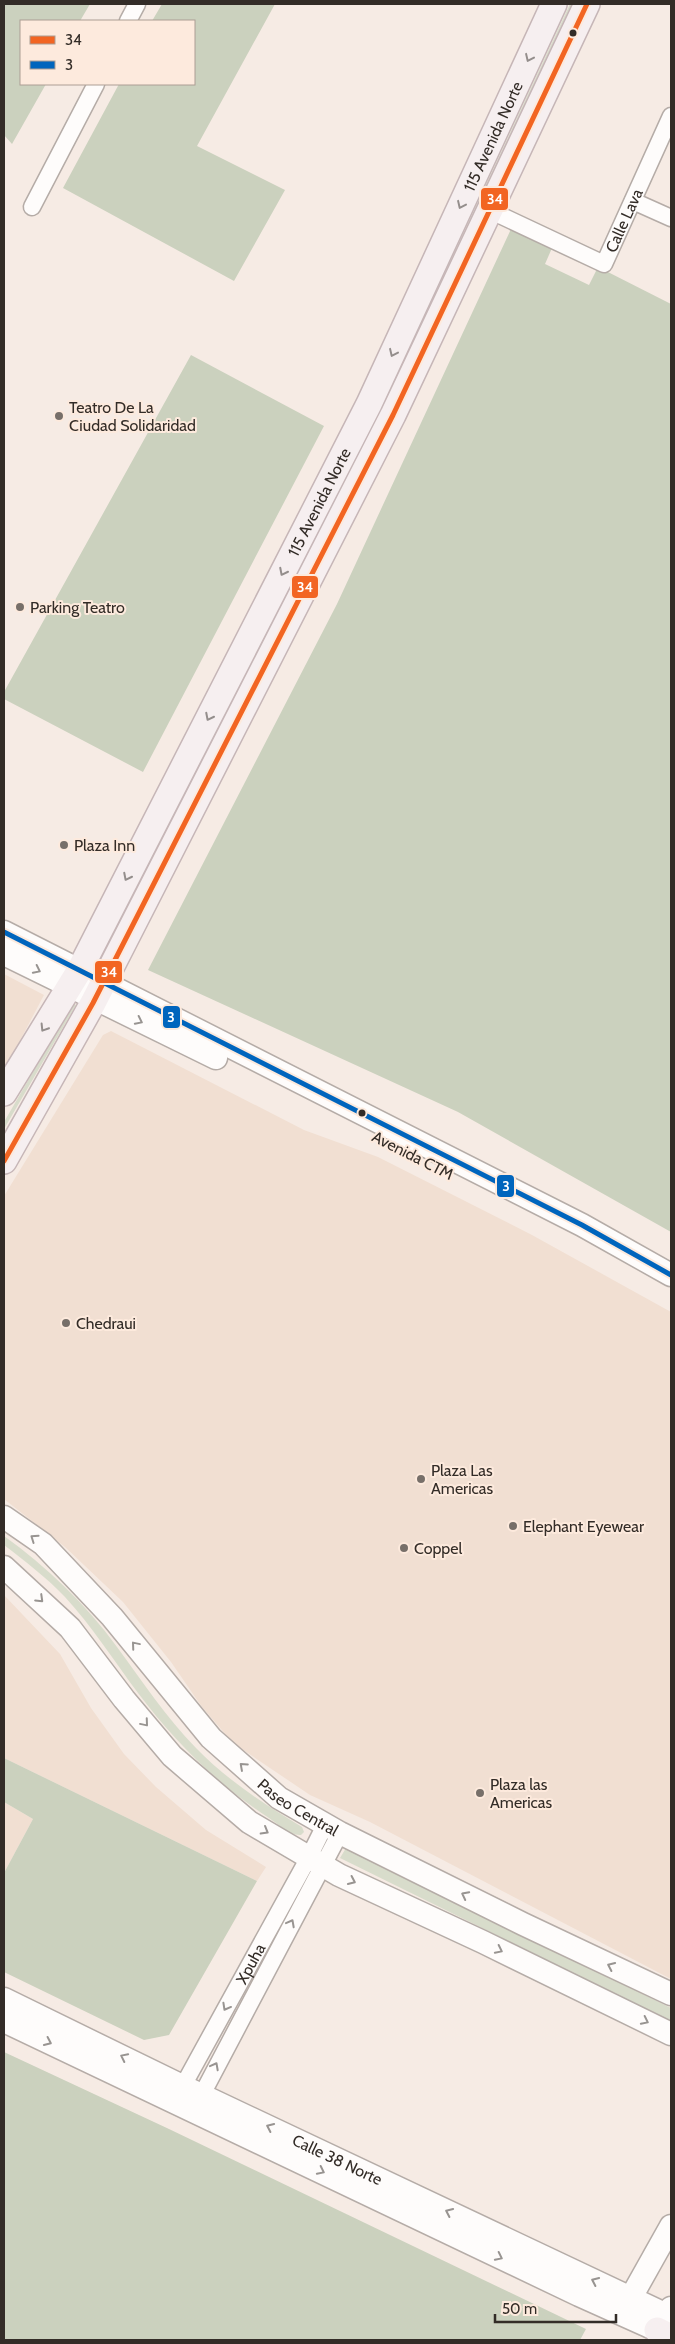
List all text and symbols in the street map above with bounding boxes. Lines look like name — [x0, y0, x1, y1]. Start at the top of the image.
legend — [20, 20, 195, 85]
unlabelled marker — [568, 28, 578, 38]
text: 34 — [65, 31, 82, 49]
one-way arrow — [525, 53, 535, 62]
text: 3 — [65, 56, 73, 74]
street label: 115 Avenida Norte — [460, 79, 527, 194]
street label: Calle Lava — [602, 185, 647, 255]
line badge: 34 — [480, 187, 509, 211]
text: 34 — [487, 190, 503, 208]
one-way arrow — [456, 200, 467, 209]
one-way arrow — [389, 348, 399, 357]
place label: Teatro De La Ciudad Solidaridad — [69, 398, 196, 435]
marker: Teatro De La Ciudad Solidaridad — [53, 410, 65, 422]
street label: 115 Avenida Norte — [284, 445, 355, 559]
one-way arrow — [279, 567, 289, 576]
line badge: 34 — [291, 575, 319, 599]
text: 34 — [297, 578, 313, 596]
place label: Parking Teatro — [30, 598, 125, 617]
marker: Parking Teatro — [14, 601, 26, 613]
one-way arrow — [205, 712, 215, 721]
place label: Plaza Inn — [74, 836, 135, 855]
marker: Plaza Inn — [58, 839, 70, 851]
one-way arrow — [123, 872, 133, 881]
line badge: 34 — [94, 960, 123, 984]
text: 34 — [101, 963, 117, 981]
one-way arrow — [32, 964, 41, 974]
line badge: 3 — [162, 1005, 181, 1029]
text: 3 — [167, 1008, 175, 1026]
one-way arrow — [134, 1014, 143, 1025]
one-way arrow — [41, 1022, 50, 1031]
unlabelled marker — [357, 1108, 367, 1118]
street label: Avenida CTM — [369, 1127, 457, 1184]
line badge: 3 — [496, 1174, 515, 1198]
text: 3 — [502, 1177, 510, 1195]
place label: Chedraui — [76, 1314, 136, 1333]
marker: Chedraui — [60, 1317, 72, 1329]
place label: Plaza Las Americas — [431, 1461, 493, 1498]
marker: Plaza Las Americas — [415, 1473, 427, 1485]
place label: Elephant Eyewear — [523, 1517, 645, 1536]
marker: Elephant Eyewear — [507, 1520, 519, 1532]
one-way arrow — [30, 1535, 39, 1544]
place label: Coppel — [414, 1539, 462, 1558]
marker: Coppel — [398, 1542, 410, 1554]
one-way arrow — [35, 1593, 44, 1602]
one-way arrow — [132, 1642, 140, 1651]
one-way arrow — [139, 1718, 148, 1727]
one-way arrow — [239, 1763, 248, 1772]
street label: Paseo Central — [254, 1775, 342, 1840]
place label: Plaza las Americas — [490, 1775, 552, 1812]
marker: Plaza las Americas — [474, 1787, 486, 1799]
one-way arrow — [260, 1825, 269, 1835]
one-way arrow — [347, 1874, 356, 1885]
one-way arrow — [461, 1891, 470, 1901]
one-way arrow — [285, 1919, 295, 1928]
street label: Xpuha — [232, 1940, 270, 1987]
one-way arrow — [494, 1943, 503, 1954]
one-way arrow — [607, 1961, 616, 1972]
one-way arrow — [222, 2002, 232, 2011]
one-way arrow — [640, 2015, 649, 2025]
one-way arrow — [43, 2036, 52, 2046]
one-way arrow — [120, 2053, 129, 2063]
one-way arrow — [209, 2063, 219, 2072]
one-way arrow — [266, 2123, 275, 2133]
street label: Calle 38 Norte — [289, 2131, 385, 2189]
one-way arrow — [316, 2165, 325, 2176]
one-way arrow — [445, 2208, 454, 2218]
one-way arrow — [494, 2251, 503, 2261]
one-way arrow — [591, 2277, 600, 2288]
scale bar — [495, 2292, 616, 2324]
text: 50 m — [502, 2300, 537, 2318]

